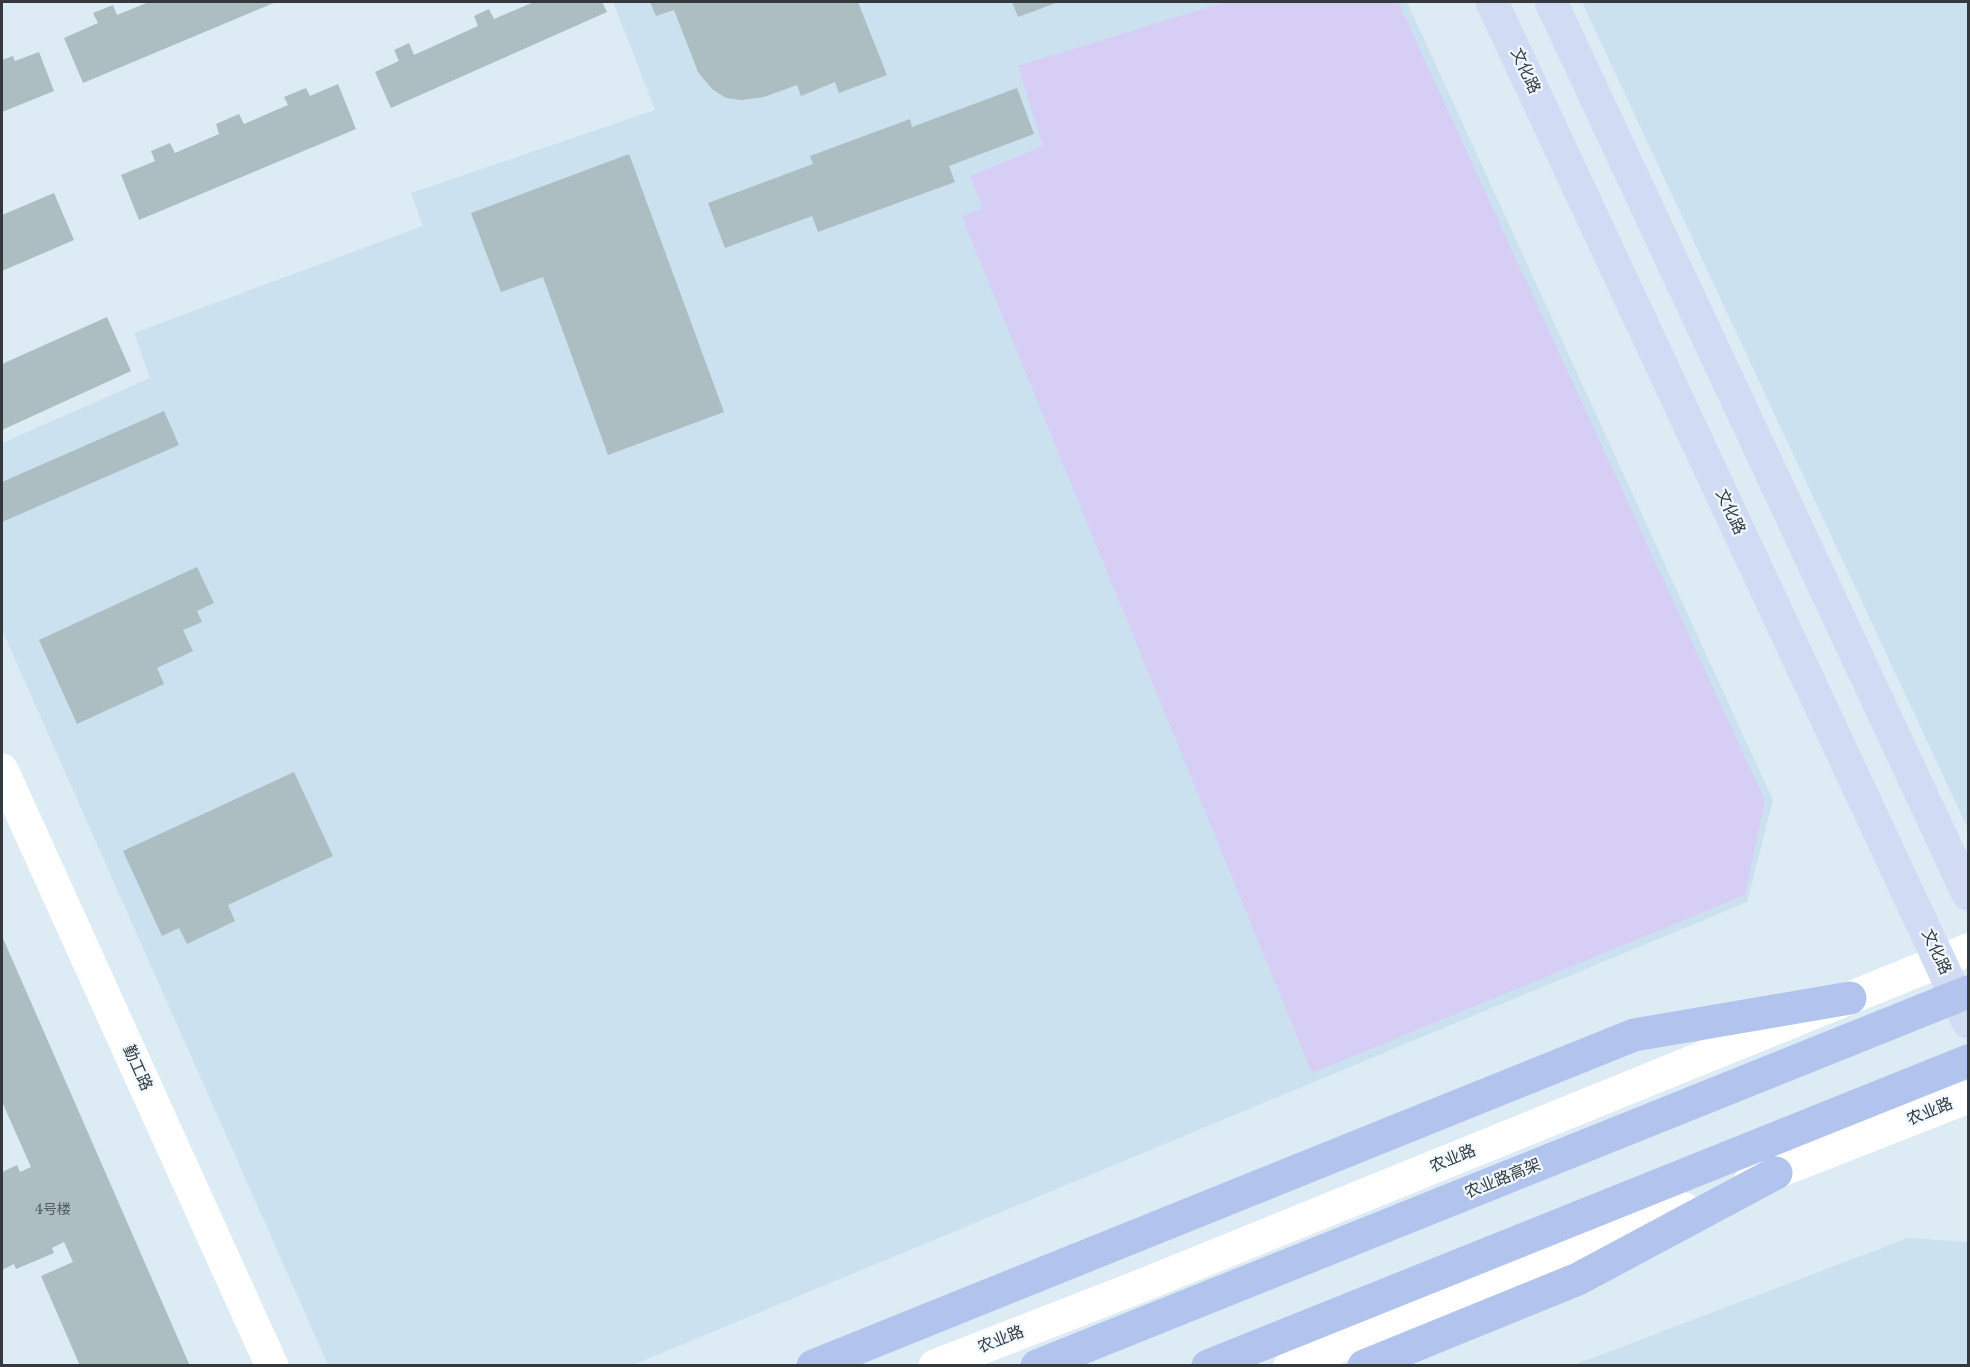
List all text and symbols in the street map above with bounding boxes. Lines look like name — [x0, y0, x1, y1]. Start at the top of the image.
street label: 文化路 — [1506, 45, 1544, 97]
street label: 文化路 — [1711, 486, 1749, 538]
street label: 文化路 — [1917, 926, 1955, 978]
street label: 勤工路 — [118, 1042, 156, 1094]
street label: 农业路 — [1904, 1094, 1956, 1130]
street label: 农业路 — [1427, 1141, 1479, 1177]
street label: 农业路高架 — [1462, 1155, 1544, 1203]
house number: 4号楼 — [35, 1202, 71, 1218]
street label: 农业路 — [975, 1322, 1027, 1358]

